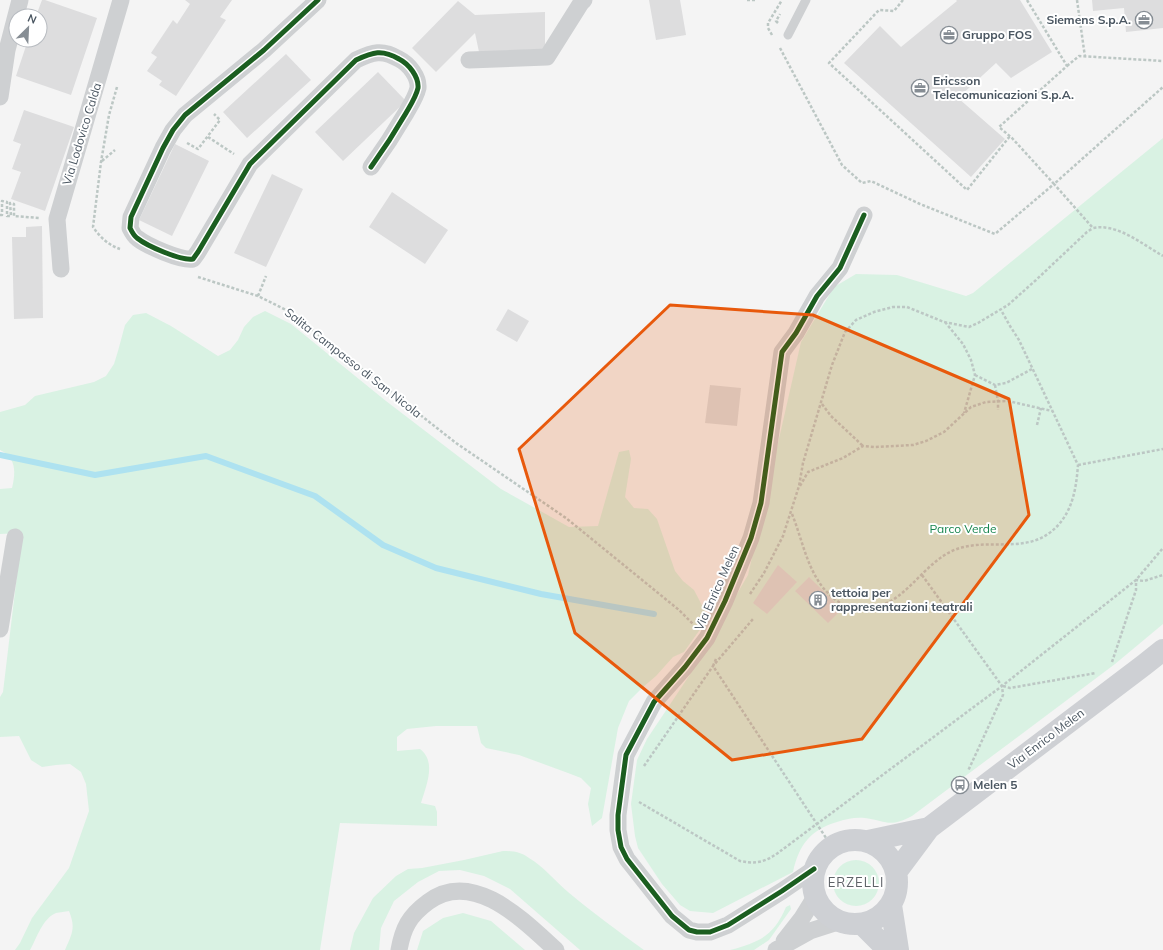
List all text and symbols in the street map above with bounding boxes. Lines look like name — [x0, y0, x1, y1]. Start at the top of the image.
north arrow — [8, 8, 48, 48]
office icon: Siemens S.p.A. — [1134, 10, 1154, 30]
text: N — [25, 11, 39, 27]
place label: Siemens S.p.A. — [1046, 12, 1131, 27]
office icon: Gruppo FOS — [939, 25, 959, 45]
place label: Gruppo FOS — [962, 27, 1032, 42]
place label: Ericsson Telecomunicazioni S.p.A. — [933, 73, 1074, 102]
office icon: Ericsson Telecomunicazioni S.p.A. — [910, 78, 930, 98]
street label: Via Lodovico Calda — [59, 81, 104, 187]
street label: Salita Campasso di San Nicola — [282, 305, 425, 421]
park label: Parco Verde — [929, 521, 997, 536]
street label: Via Enrico Melen — [691, 543, 742, 633]
place label: tettoia per rappresentazioni teatrali — [831, 585, 973, 614]
building icon: tettoia per rappresentazioni teatrali — [808, 590, 828, 610]
street label: Via Enrico Melen — [1004, 705, 1087, 772]
bus stop icon: Melen 5 — [950, 775, 970, 795]
place label: Melen 5 — [973, 777, 1017, 792]
district label: ERZELLI — [828, 874, 884, 890]

